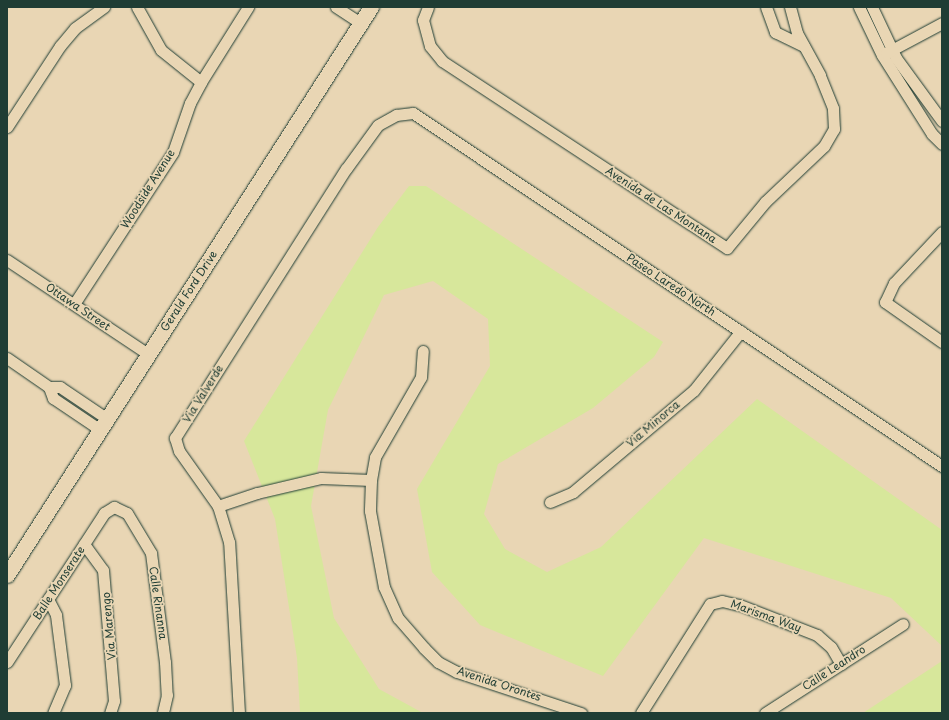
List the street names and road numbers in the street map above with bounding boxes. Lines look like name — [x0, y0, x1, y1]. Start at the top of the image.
street label: Woodside Avenue — [118, 147, 178, 231]
street label: Avenida de Las Montana — [602, 164, 720, 246]
street label: Gerald Ford Drive — [158, 248, 220, 334]
street label: Paseo Laredo North — [624, 251, 718, 319]
street label: Ottawa Street — [43, 280, 113, 334]
street label: Via Valverde — [180, 363, 226, 425]
street label: Via Minorca — [624, 398, 682, 450]
street label: Balle Monserate — [30, 544, 88, 622]
street label: Calle Rinanna — [146, 565, 170, 641]
street label: Via Marengo — [99, 592, 119, 660]
street label: Marisma Way — [729, 597, 803, 635]
street label: Calle Leandro — [800, 643, 868, 693]
street label: Avenida Orontes — [456, 664, 542, 704]

